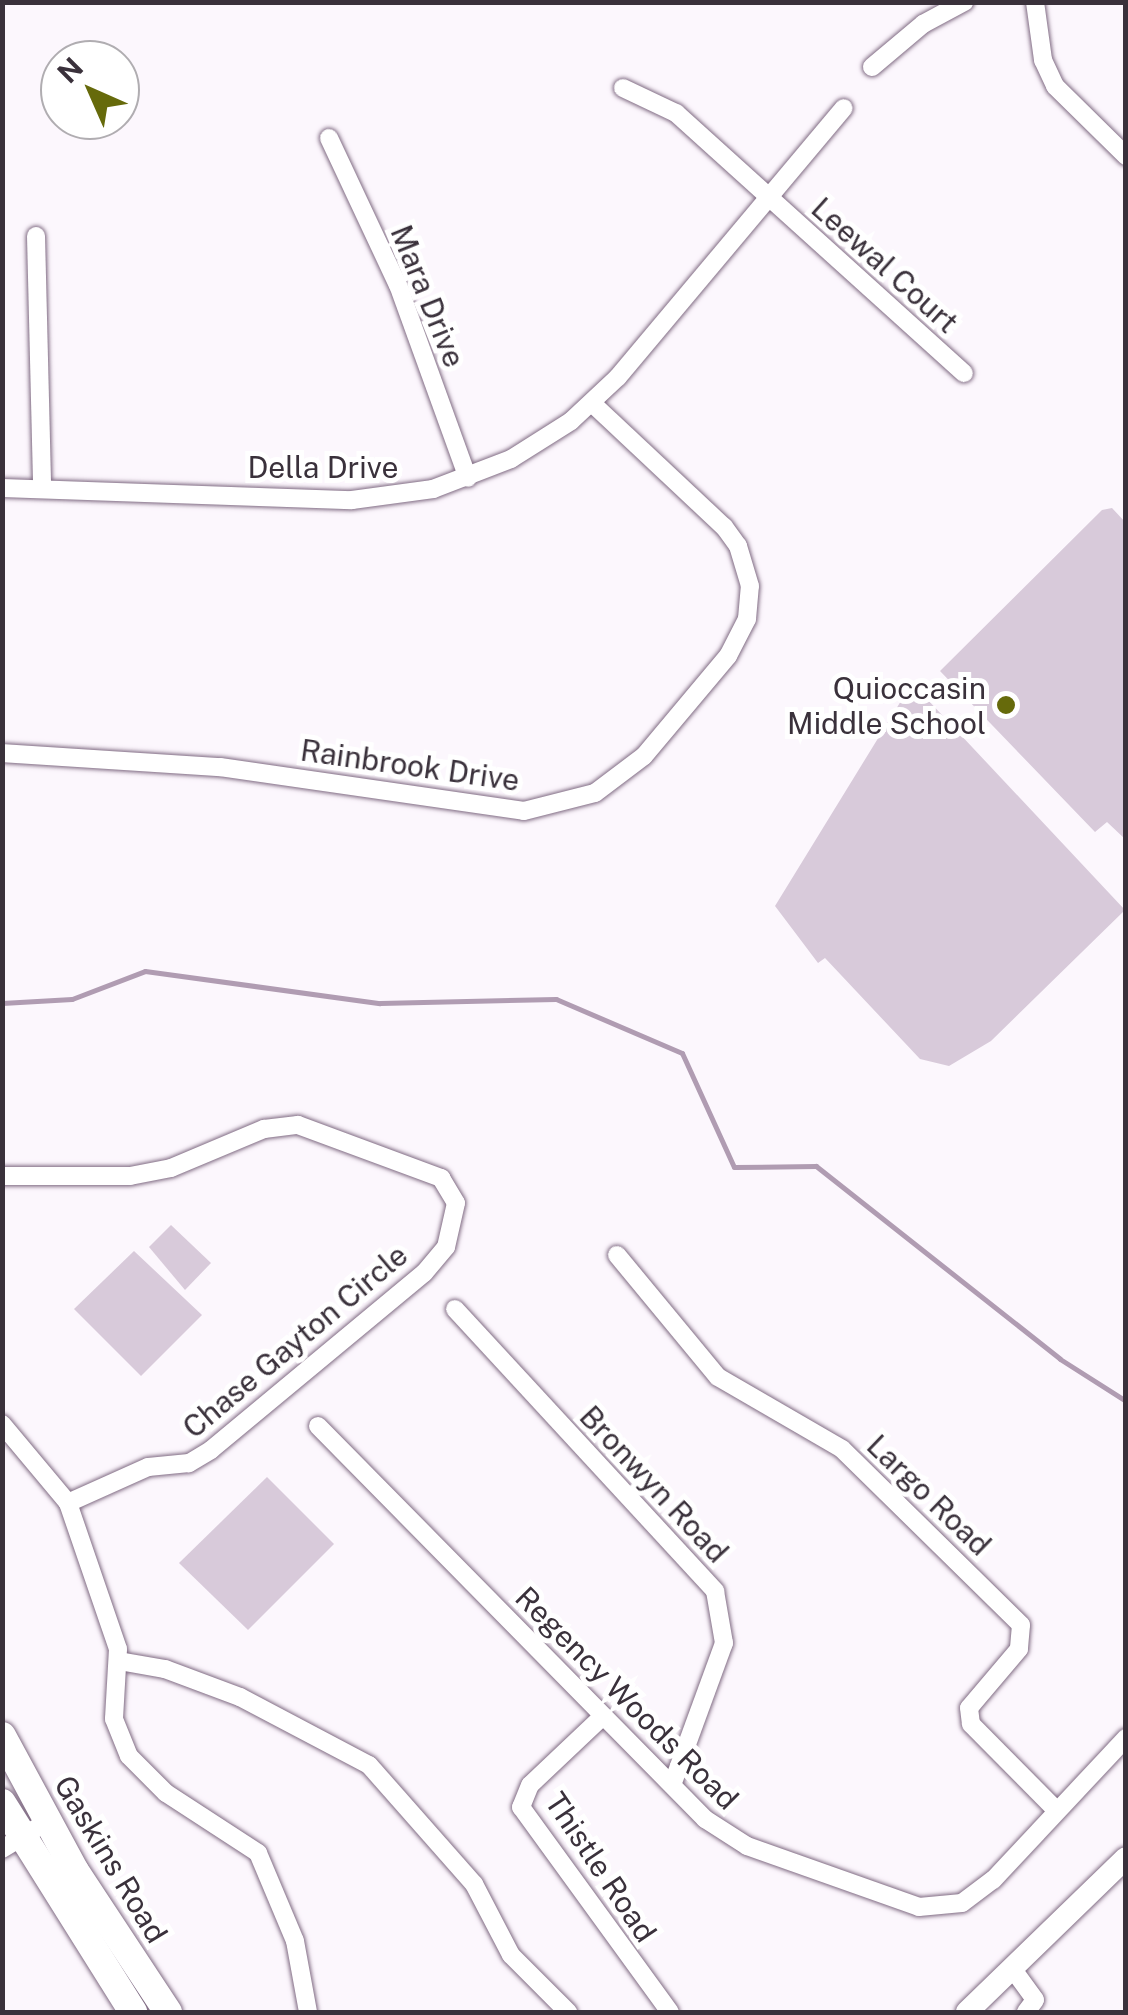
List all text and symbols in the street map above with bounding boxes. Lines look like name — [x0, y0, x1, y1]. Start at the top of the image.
north arrow — [40, 40, 140, 140]
text: N — [50, 50, 89, 89]
street label: Leewal Court — [804, 190, 966, 340]
street label: Mara Drive — [383, 220, 473, 372]
street label: Della Drive — [247, 449, 399, 485]
place label: Quioccasin Middle School — [787, 670, 986, 740]
marker: Quioccasin Middle School — [995, 694, 1017, 716]
street label: Rainbrook Drive — [298, 732, 522, 798]
street label: Chase Gayton Circle — [175, 1237, 415, 1445]
street label: Bronwyn Road — [572, 1398, 736, 1570]
street label: Largo Road — [860, 1427, 998, 1563]
street label: Regency Woods Road — [508, 1579, 746, 1817]
street label: Gaskins Road — [47, 1769, 175, 1949]
street label: Thistle Road — [538, 1785, 664, 1949]

